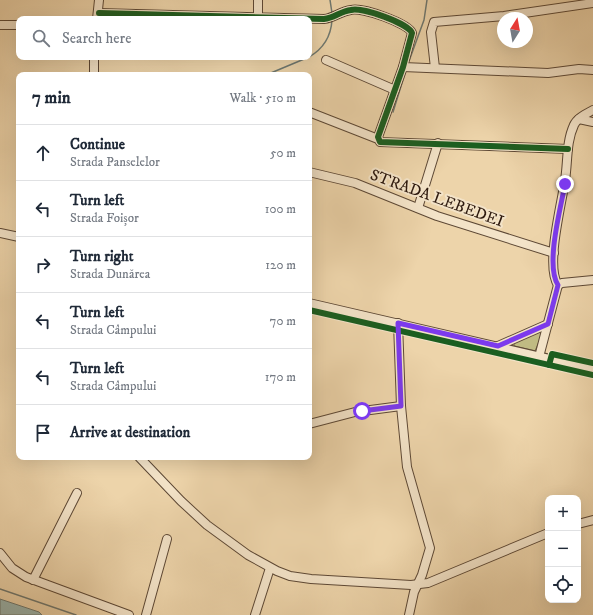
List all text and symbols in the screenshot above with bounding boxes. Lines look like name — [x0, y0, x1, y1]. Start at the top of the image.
north arrow — [497, 12, 533, 48]
search box — [16, 16, 312, 60]
icon: search — [30, 27, 52, 49]
text: Search here — [62, 29, 131, 48]
text: 7 min — [32, 87, 71, 109]
text: Walk · 510 m — [230, 90, 296, 106]
text: Continue — [70, 135, 125, 154]
icon: ahead — [32, 142, 54, 164]
text: 50 m — [270, 145, 296, 161]
text: Strada Panselelor — [70, 154, 160, 170]
street label: STRADA LEBEDEI — [367, 165, 507, 232]
route end — [556, 175, 574, 193]
text: Turn left — [70, 191, 124, 210]
icon: left — [32, 198, 54, 220]
text: 100 m — [265, 201, 296, 217]
text: Strada Foișor — [70, 210, 139, 226]
text: Turn right — [70, 247, 133, 266]
icon: right — [32, 254, 54, 276]
text: 120 m — [265, 257, 296, 273]
text: Strada Dunărea — [70, 266, 150, 282]
text: Turn left — [70, 303, 124, 322]
icon: left — [32, 310, 54, 332]
text: 70 m — [270, 313, 296, 329]
text: Strada Câmpului — [70, 322, 156, 338]
text: Turn left — [70, 359, 124, 378]
icon: left — [32, 366, 54, 388]
text: 170 m — [265, 369, 296, 385]
text: Strada Câmpului — [70, 378, 156, 394]
route start — [353, 402, 371, 420]
icon: arrive — [32, 422, 54, 444]
text: Arrive at destination — [70, 423, 190, 442]
map controls — [545, 495, 581, 603]
button: + — [545, 495, 581, 531]
button: − — [545, 531, 581, 567]
button: locate — [545, 567, 581, 603]

